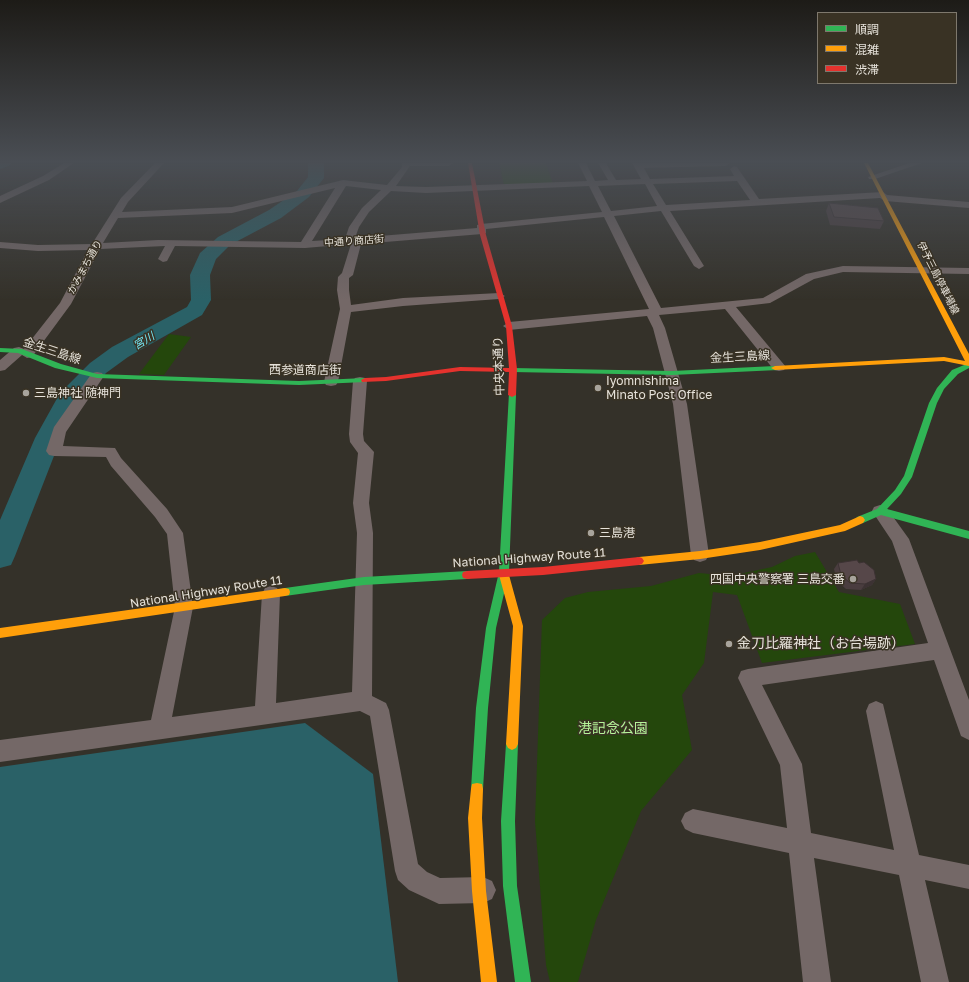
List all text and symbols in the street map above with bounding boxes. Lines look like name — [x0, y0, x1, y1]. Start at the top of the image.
legend — [817, 12, 957, 84]
text: 順調 — [855, 22, 879, 37]
text: 混雑 — [855, 42, 879, 57]
text: 渋滞 — [855, 62, 879, 77]
street label: 中通り商店街 — [324, 233, 384, 249]
street label: かみまち通り — [65, 238, 105, 296]
street label: 伊予三島停車場線 — [914, 240, 962, 316]
water label: 宮川 — [131, 330, 157, 352]
street label: 金生三島線 — [21, 335, 83, 367]
street label: 中央本通り — [491, 336, 507, 396]
street label: 金生三島線 — [710, 348, 770, 366]
street label: 西参道商店街 — [269, 363, 341, 377]
place label: Iyomnishima Minato Post Office — [606, 374, 712, 402]
marker: Iyomnishima Minato Post Office — [593, 383, 603, 393]
place label: 三島神社 随神門 — [34, 386, 121, 400]
marker: 三島神社 随神門 — [21, 388, 31, 398]
place label: 三島港 — [599, 526, 635, 540]
marker: 三島港 — [586, 528, 596, 538]
street label: National Highway Route 11 — [452, 545, 606, 571]
place label: 四国中央警察署 三島交番 — [710, 572, 845, 586]
street label: National Highway Route 11 — [129, 573, 283, 611]
marker: 四国中央警察署 三島交番 — [848, 574, 858, 584]
place label: 金刀比羅神社（お台場跡） — [737, 636, 905, 652]
marker: 金刀比羅神社（お台場跡） — [724, 639, 734, 649]
park label: 港記念公園 — [578, 721, 648, 737]

